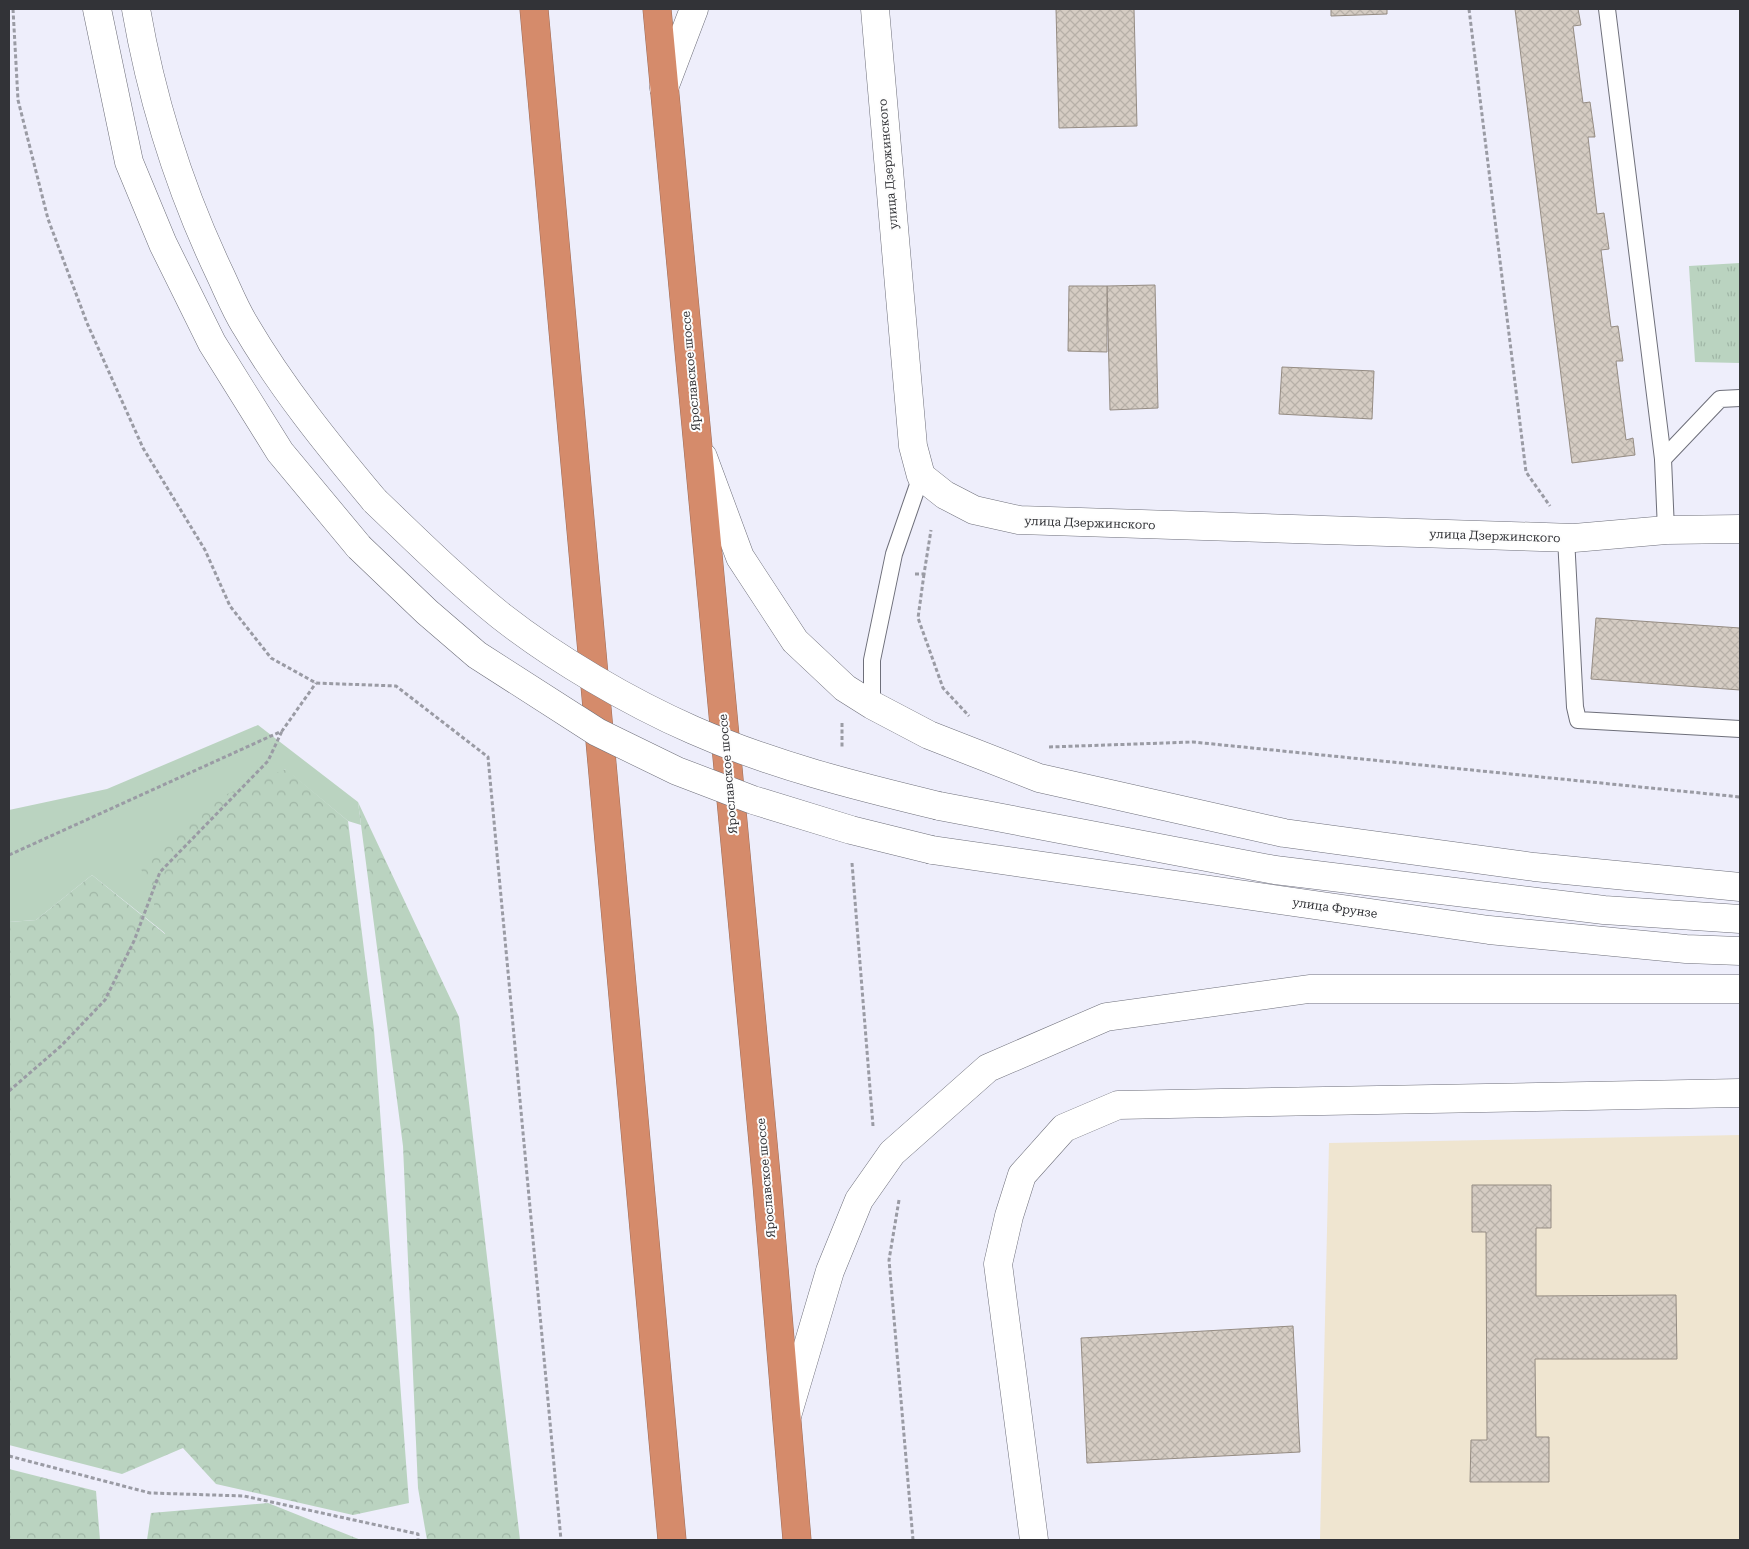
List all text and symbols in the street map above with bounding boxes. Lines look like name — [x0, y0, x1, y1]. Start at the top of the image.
street label: улица Дзержинского — [875, 98, 901, 230]
street label: Ярославское шоссе — [679, 310, 703, 432]
street label: улица Дзержинского — [1024, 514, 1156, 532]
street label: улица Дзержинского — [1429, 527, 1561, 545]
street label: Ярославское шоссе — [716, 713, 740, 835]
street label: улица Фрунзе — [1292, 895, 1379, 921]
street label: Ярославское шоссе — [754, 1117, 778, 1239]

